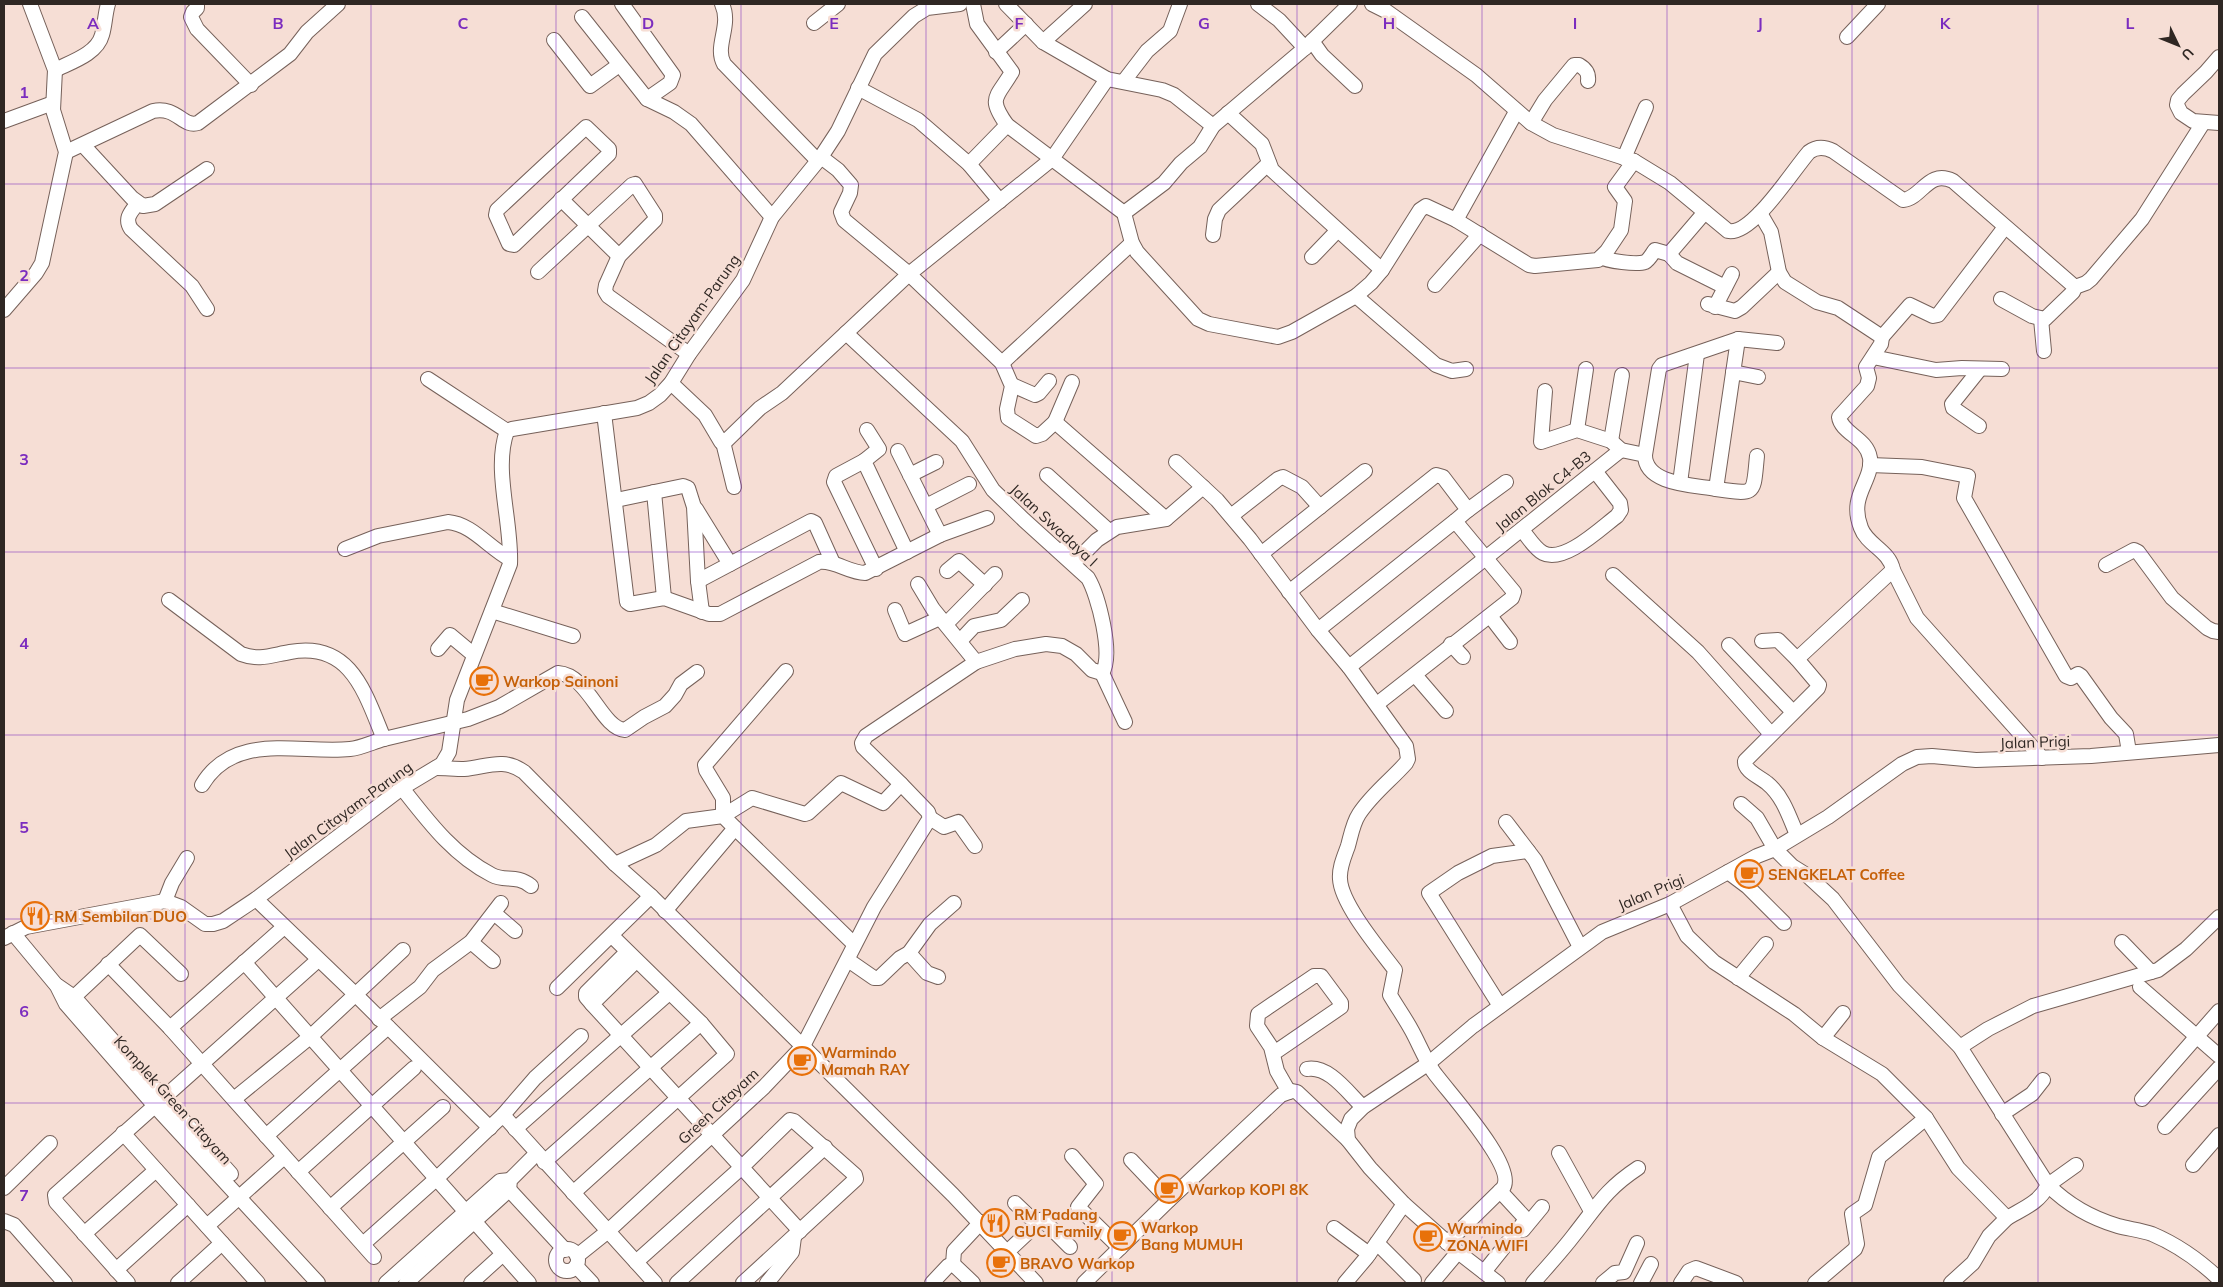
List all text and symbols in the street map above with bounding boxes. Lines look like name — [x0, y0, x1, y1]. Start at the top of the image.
text: A — [87, 13, 99, 33]
text: B — [272, 13, 284, 33]
text: C — [458, 13, 469, 33]
text: D — [642, 13, 654, 33]
text: E — [829, 13, 839, 33]
text: F — [1014, 13, 1024, 33]
text: G — [1198, 13, 1210, 33]
text: H — [1383, 13, 1395, 33]
text: I — [1573, 13, 1577, 33]
text: J — [1757, 13, 1763, 33]
text: K — [1940, 13, 1952, 33]
text: L — [2126, 13, 2135, 33]
north arrow — [2153, 20, 2203, 70]
text: U — [2177, 44, 2198, 64]
text: 1 — [19, 82, 29, 102]
street label: Jalan Citayam-Parung — [640, 250, 744, 388]
text: 2 — [19, 265, 29, 285]
street label: Jalan Blok C4-B3 — [1491, 446, 1595, 536]
text: 3 — [19, 449, 29, 469]
street label: Jalan Swadaya I — [1006, 480, 1102, 570]
text: 4 — [19, 633, 29, 653]
cafe icon: Warkop Sainoni — [469, 666, 499, 696]
place label: Warkop Sainoni — [503, 672, 618, 691]
street label: Jalan Prigi — [1999, 731, 2071, 753]
street label: Jalan Citayam-Parung — [280, 757, 416, 863]
text: 5 — [19, 817, 29, 837]
cafe icon: SENGKELAT Coffee — [1734, 859, 1764, 889]
place label: SENGKELAT Coffee — [1768, 865, 1905, 884]
street label: Jalan Prigi — [1615, 869, 1687, 915]
restaurant icon: RM Sembilan DUO — [20, 901, 50, 931]
place label: RM Sembilan DUO — [54, 907, 187, 926]
text: 6 — [19, 1001, 29, 1021]
street label: Komplek Green Citayam — [110, 1032, 236, 1168]
place label: Warmindo Mamah RAY — [821, 1043, 910, 1079]
cafe icon: Warmindo Mamah RAY — [787, 1046, 817, 1076]
street label: Green Citayam — [674, 1064, 762, 1148]
cafe icon: Warkop KOPI 8K — [1154, 1174, 1184, 1204]
place label: Warkop KOPI 8K — [1188, 1180, 1309, 1199]
text: 7 — [19, 1185, 29, 1205]
place label: RM Padang GUCI Family — [1014, 1205, 1103, 1241]
restaurant icon: RM Padang GUCI Family — [980, 1208, 1010, 1238]
place label: Warkop Bang MUMUH — [1141, 1218, 1243, 1254]
place label: Warmindo ZONA WIFI — [1447, 1219, 1528, 1255]
cafe icon: Warkop Bang MUMUH — [1107, 1221, 1137, 1251]
cafe icon: Warmindo ZONA WIFI — [1413, 1222, 1443, 1252]
cafe icon: BRAVO Warkop — [986, 1248, 1016, 1278]
place label: BRAVO Warkop — [1020, 1254, 1135, 1273]

